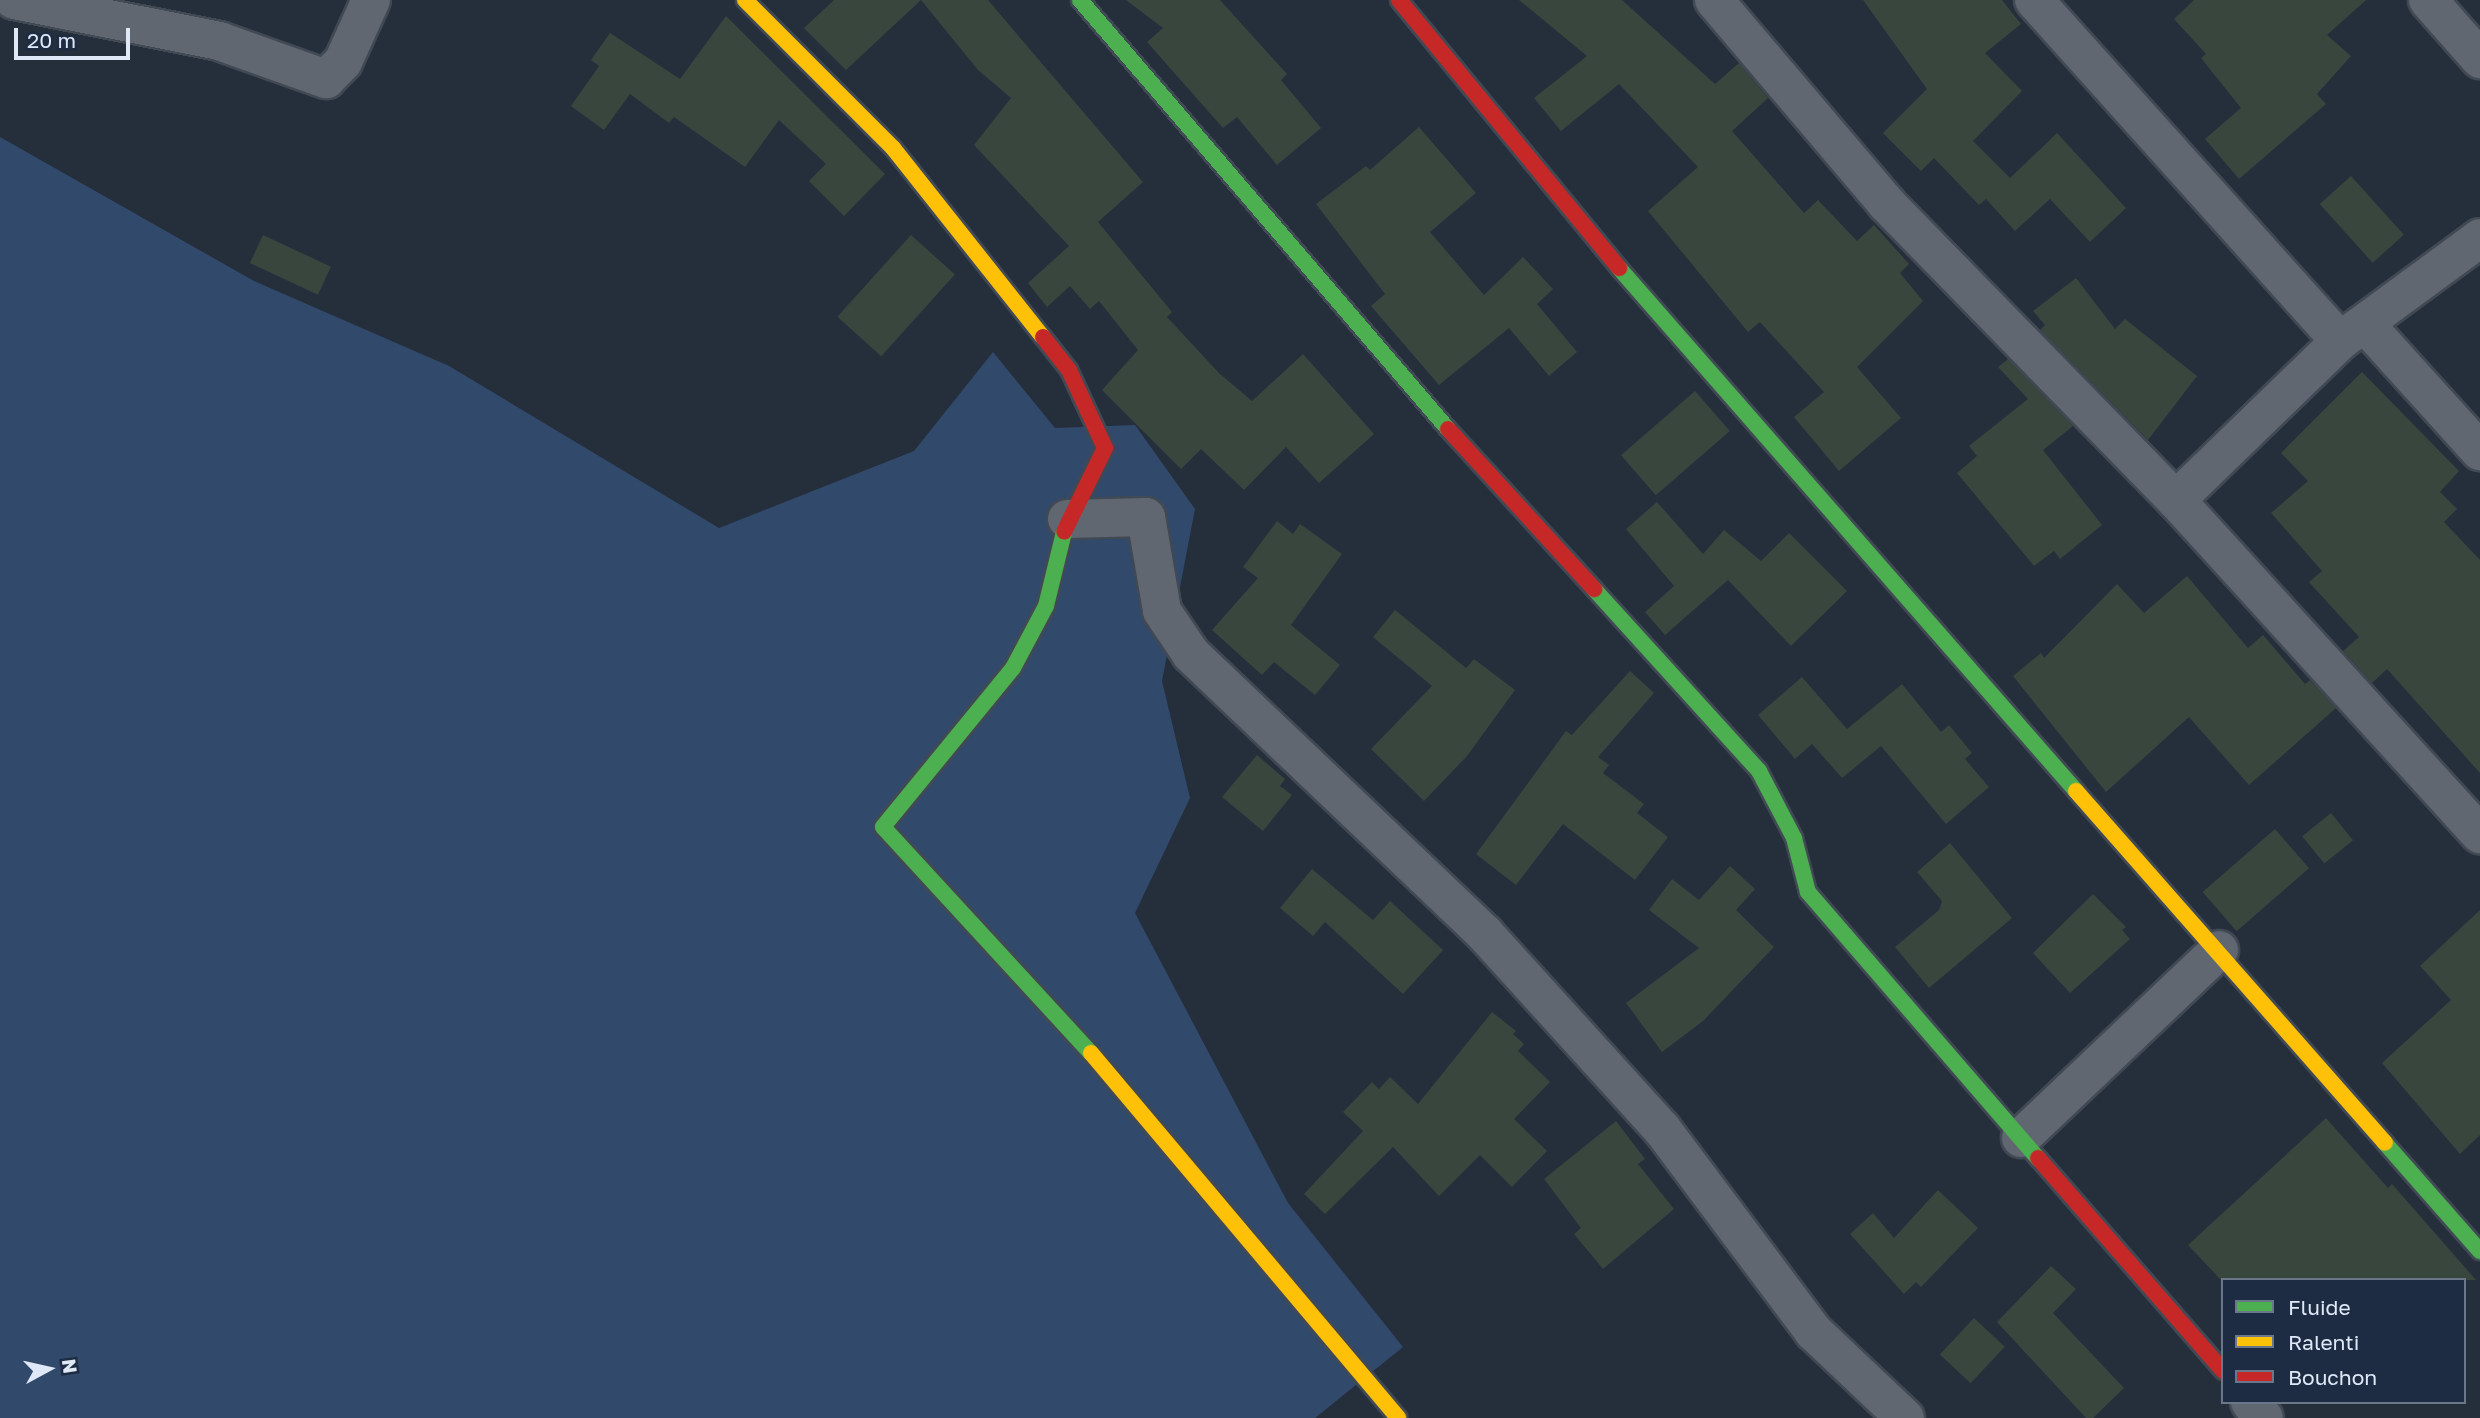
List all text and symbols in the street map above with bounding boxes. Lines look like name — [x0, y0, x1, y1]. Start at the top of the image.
scale bar — [18, 14, 133, 58]
text: 20 m — [27, 27, 76, 53]
legend — [2221, 1278, 2466, 1404]
text: Fluide — [2288, 1294, 2351, 1320]
text: Ralenti — [2288, 1329, 2359, 1355]
north arrow — [14, 1334, 84, 1404]
text: N — [58, 1357, 83, 1375]
text: Bouchon — [2288, 1364, 2377, 1390]

